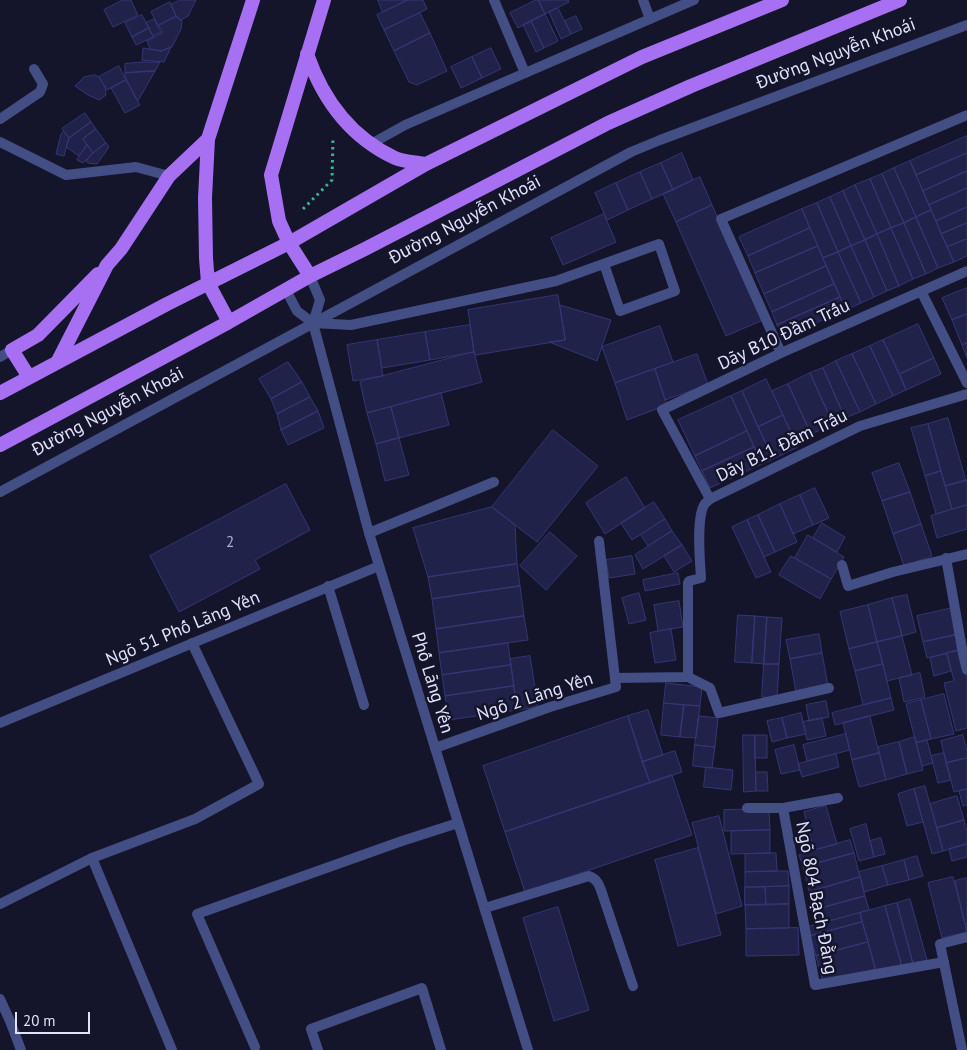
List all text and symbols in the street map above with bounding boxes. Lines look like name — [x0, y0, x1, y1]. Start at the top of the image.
street label: Đường Nguyễn Khoái — [753, 14, 919, 94]
street label: Đường Nguyễn Khoái — [385, 171, 545, 269]
street label: Dãy B10 Đầm Trấu — [715, 295, 853, 375]
street label: Đường Nguyễn Khoái — [28, 363, 188, 461]
street label: Dãy B11 Đầm Trấu — [713, 405, 851, 487]
house number: 2 — [226, 534, 234, 552]
street label: Ngõ 51 Phố Lãng Yên — [103, 587, 263, 671]
street label: Phố Lãng Yên — [406, 630, 458, 736]
street label: Ngõ 2 Lãng Yên — [474, 668, 596, 726]
street label: Ngõ 804 Bạch Đằng — [791, 820, 841, 976]
scale bar — [18, 1002, 92, 1034]
text: 20 m — [23, 1011, 56, 1030]

